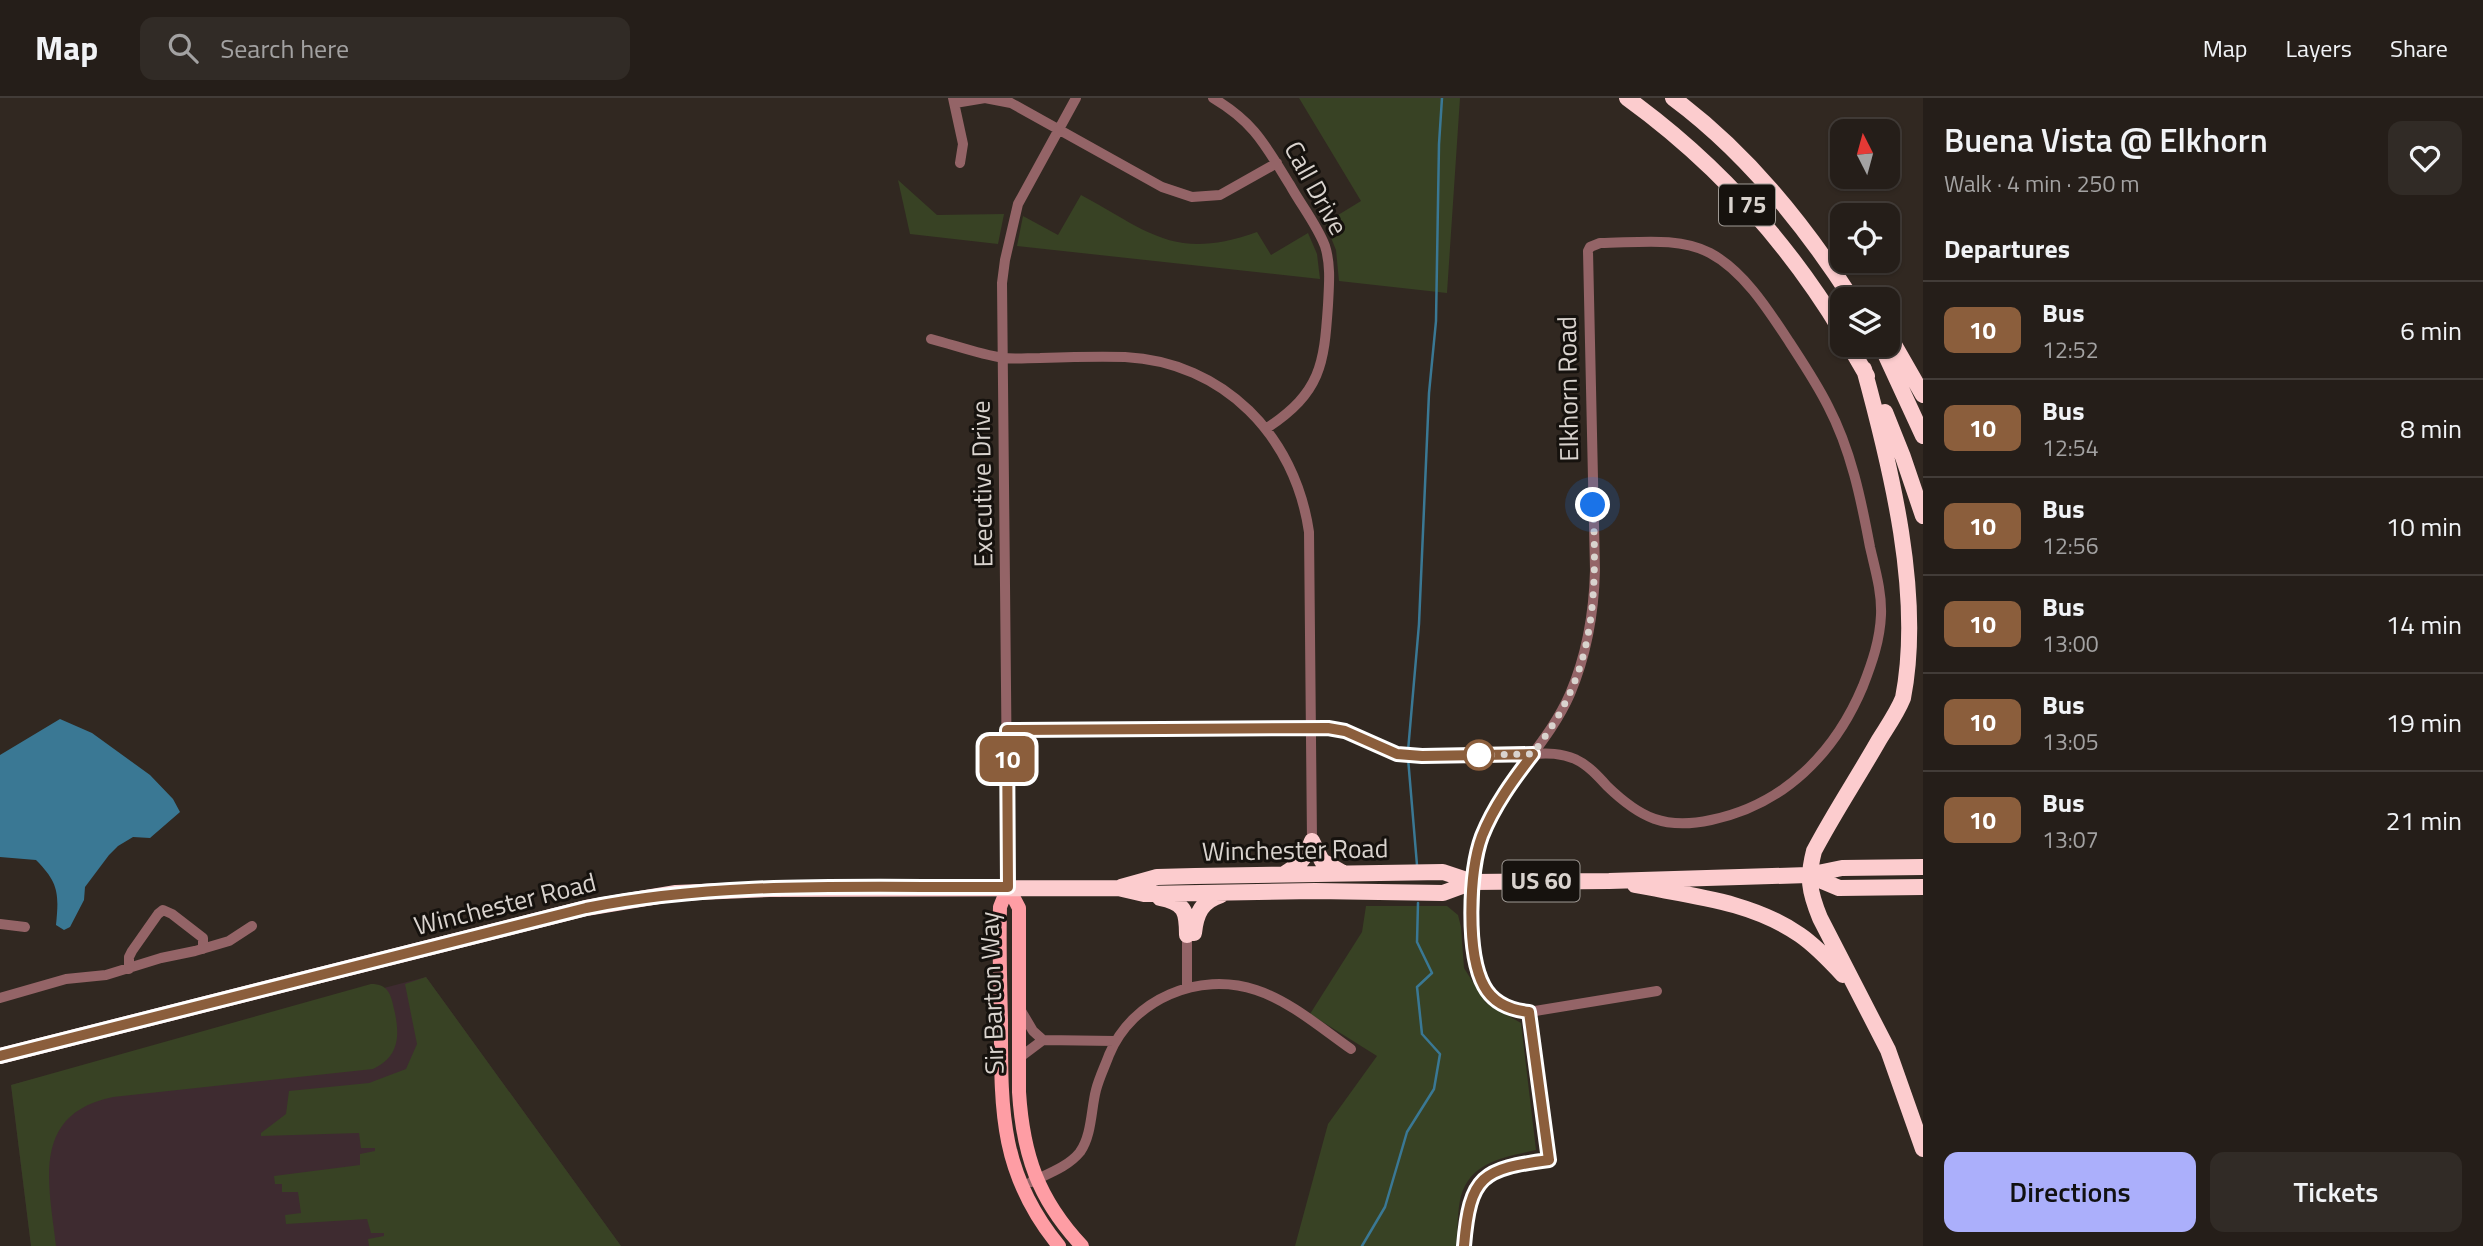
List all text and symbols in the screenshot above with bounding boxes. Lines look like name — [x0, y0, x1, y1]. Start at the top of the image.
search box — [140, 17, 630, 80]
text: Map — [35, 23, 98, 73]
icon: search — [164, 29, 202, 67]
text: Search here — [220, 29, 349, 68]
text: Map — [2203, 30, 2248, 66]
text: Layers — [2286, 30, 2352, 66]
text: Share — [2390, 30, 2448, 66]
text: Buena Vista @ Elkhorn — [1944, 115, 2268, 165]
north arrow — [1830, 119, 1900, 189]
map controls — [1830, 119, 1900, 357]
button: heart — [2388, 121, 2462, 195]
street label: Call Drive — [1275, 134, 1358, 242]
text: Walk · 4 min · 250 m — [1944, 166, 2140, 201]
road number: I 75 — [1719, 184, 1775, 226]
button: locate — [1830, 203, 1900, 273]
text: Departures — [1944, 229, 2070, 268]
button: layers — [1830, 287, 1900, 357]
text: Bus — [2042, 293, 2084, 332]
text: 6 min — [2400, 311, 2462, 350]
text: 10 — [1969, 312, 1996, 348]
street label: Elkhorn Road — [1547, 316, 1588, 462]
text: 12:52 — [2042, 332, 2099, 367]
text: Bus — [2042, 391, 2084, 430]
street label: Executive Drive — [961, 400, 1002, 568]
text: 8 min — [2400, 409, 2462, 448]
text: 10 — [1969, 410, 1996, 446]
text: 12:54 — [2042, 430, 2099, 465]
your location — [1575, 487, 1610, 522]
text: Bus — [2042, 489, 2084, 528]
text: 10 min — [2386, 507, 2462, 546]
text: 10 — [1969, 508, 1996, 544]
text: 12:56 — [2042, 528, 2099, 563]
text: Bus — [2042, 587, 2084, 626]
text: 14 min — [2386, 605, 2462, 644]
text: 10 — [1969, 606, 1996, 642]
text: 13:00 — [2042, 626, 2099, 661]
text: Bus — [2042, 685, 2084, 724]
text: 19 min — [2386, 703, 2462, 742]
text: 10 — [1969, 704, 1996, 740]
text: 13:05 — [2042, 724, 2099, 759]
line badge: 10 — [976, 736, 1038, 782]
unlabelled marker — [1464, 740, 1494, 770]
text: 10 — [994, 741, 1020, 777]
text: Bus — [2042, 783, 2084, 822]
text: 21 min — [2386, 801, 2462, 840]
text: 10 — [1969, 802, 1996, 838]
text: 13:07 — [2042, 822, 2099, 857]
street label: Winchester Road — [1201, 828, 1389, 871]
road number: US 60 — [1502, 860, 1580, 902]
street label: Winchester Road — [410, 862, 600, 945]
street label: Sir Barton Way — [969, 911, 1014, 1075]
button: Directions — [1944, 1152, 2196, 1232]
button: Tickets — [2210, 1152, 2462, 1232]

